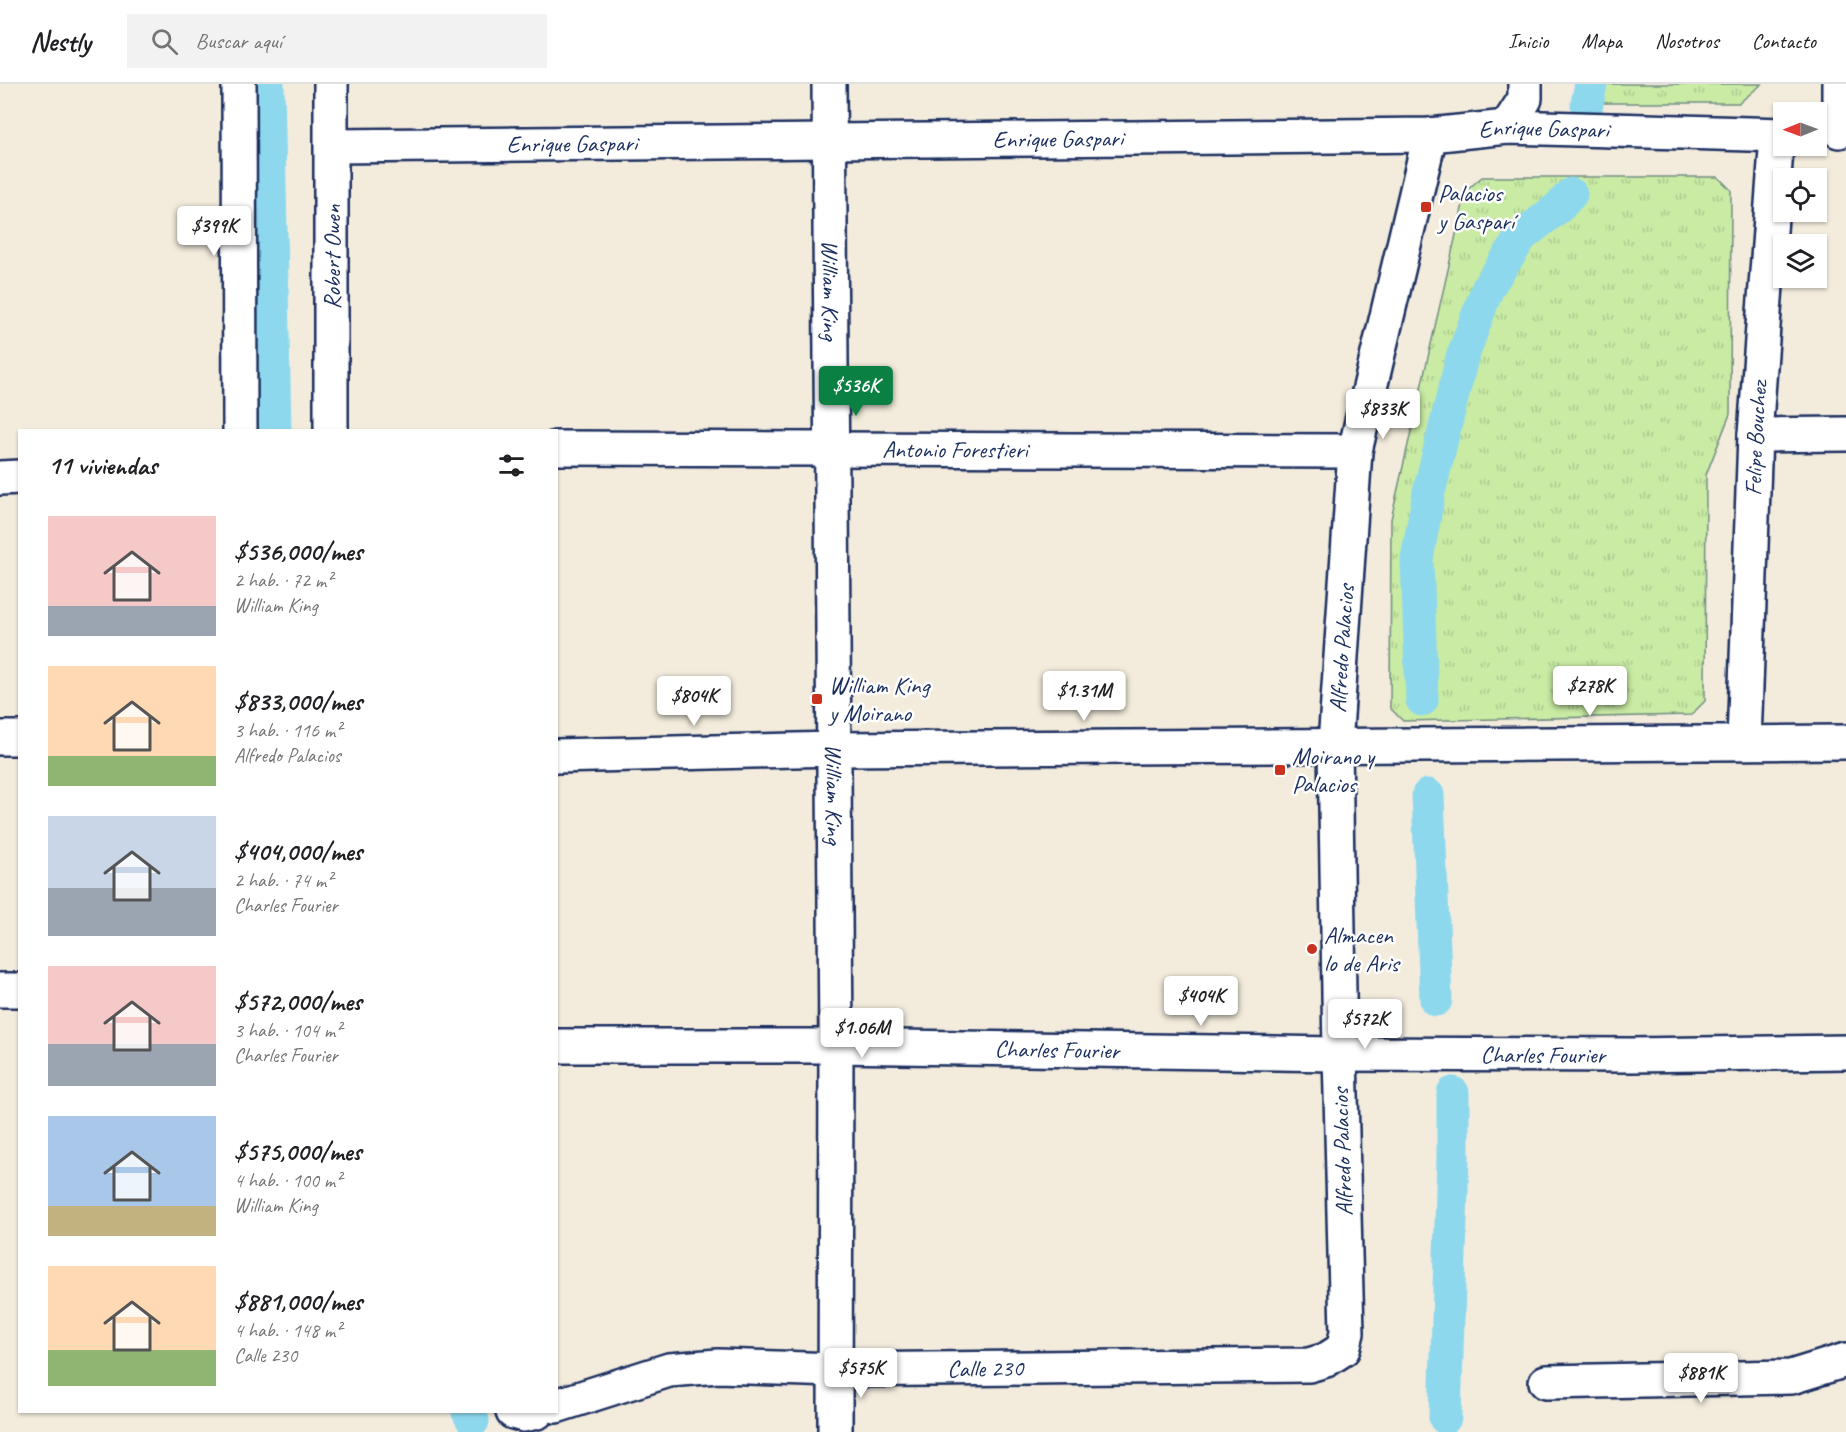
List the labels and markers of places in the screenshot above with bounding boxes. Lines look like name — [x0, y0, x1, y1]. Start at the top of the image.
place label: Palacios y Gasparí — [1436, 178, 1519, 236]
marker: Palacios y Gasparí — [1419, 200, 1433, 214]
pin: $399K — [172, 206, 256, 257]
pin: $536K — [814, 366, 898, 417]
pin: $833K — [1341, 389, 1425, 440]
pin: $278K — [1548, 666, 1632, 717]
place label: William King y Moirano — [827, 670, 932, 728]
pin: $1.31M — [1035, 671, 1133, 722]
pin: $804K — [652, 676, 736, 727]
marker: William King y Moirano — [810, 692, 824, 706]
place label: Moirano y Palacios — [1292, 741, 1376, 799]
marker: Moirano y Palacios — [1273, 763, 1287, 777]
place label: Almacen lo de Aris — [1324, 920, 1402, 978]
marker: Almacen lo de Aris — [1305, 942, 1319, 956]
pin: $404K — [1159, 976, 1243, 1027]
pin: $572K — [1323, 999, 1407, 1050]
pin: $1.06M — [813, 1008, 911, 1059]
pin: $575K — [819, 1348, 903, 1399]
pin: $881K — [1659, 1353, 1743, 1404]

